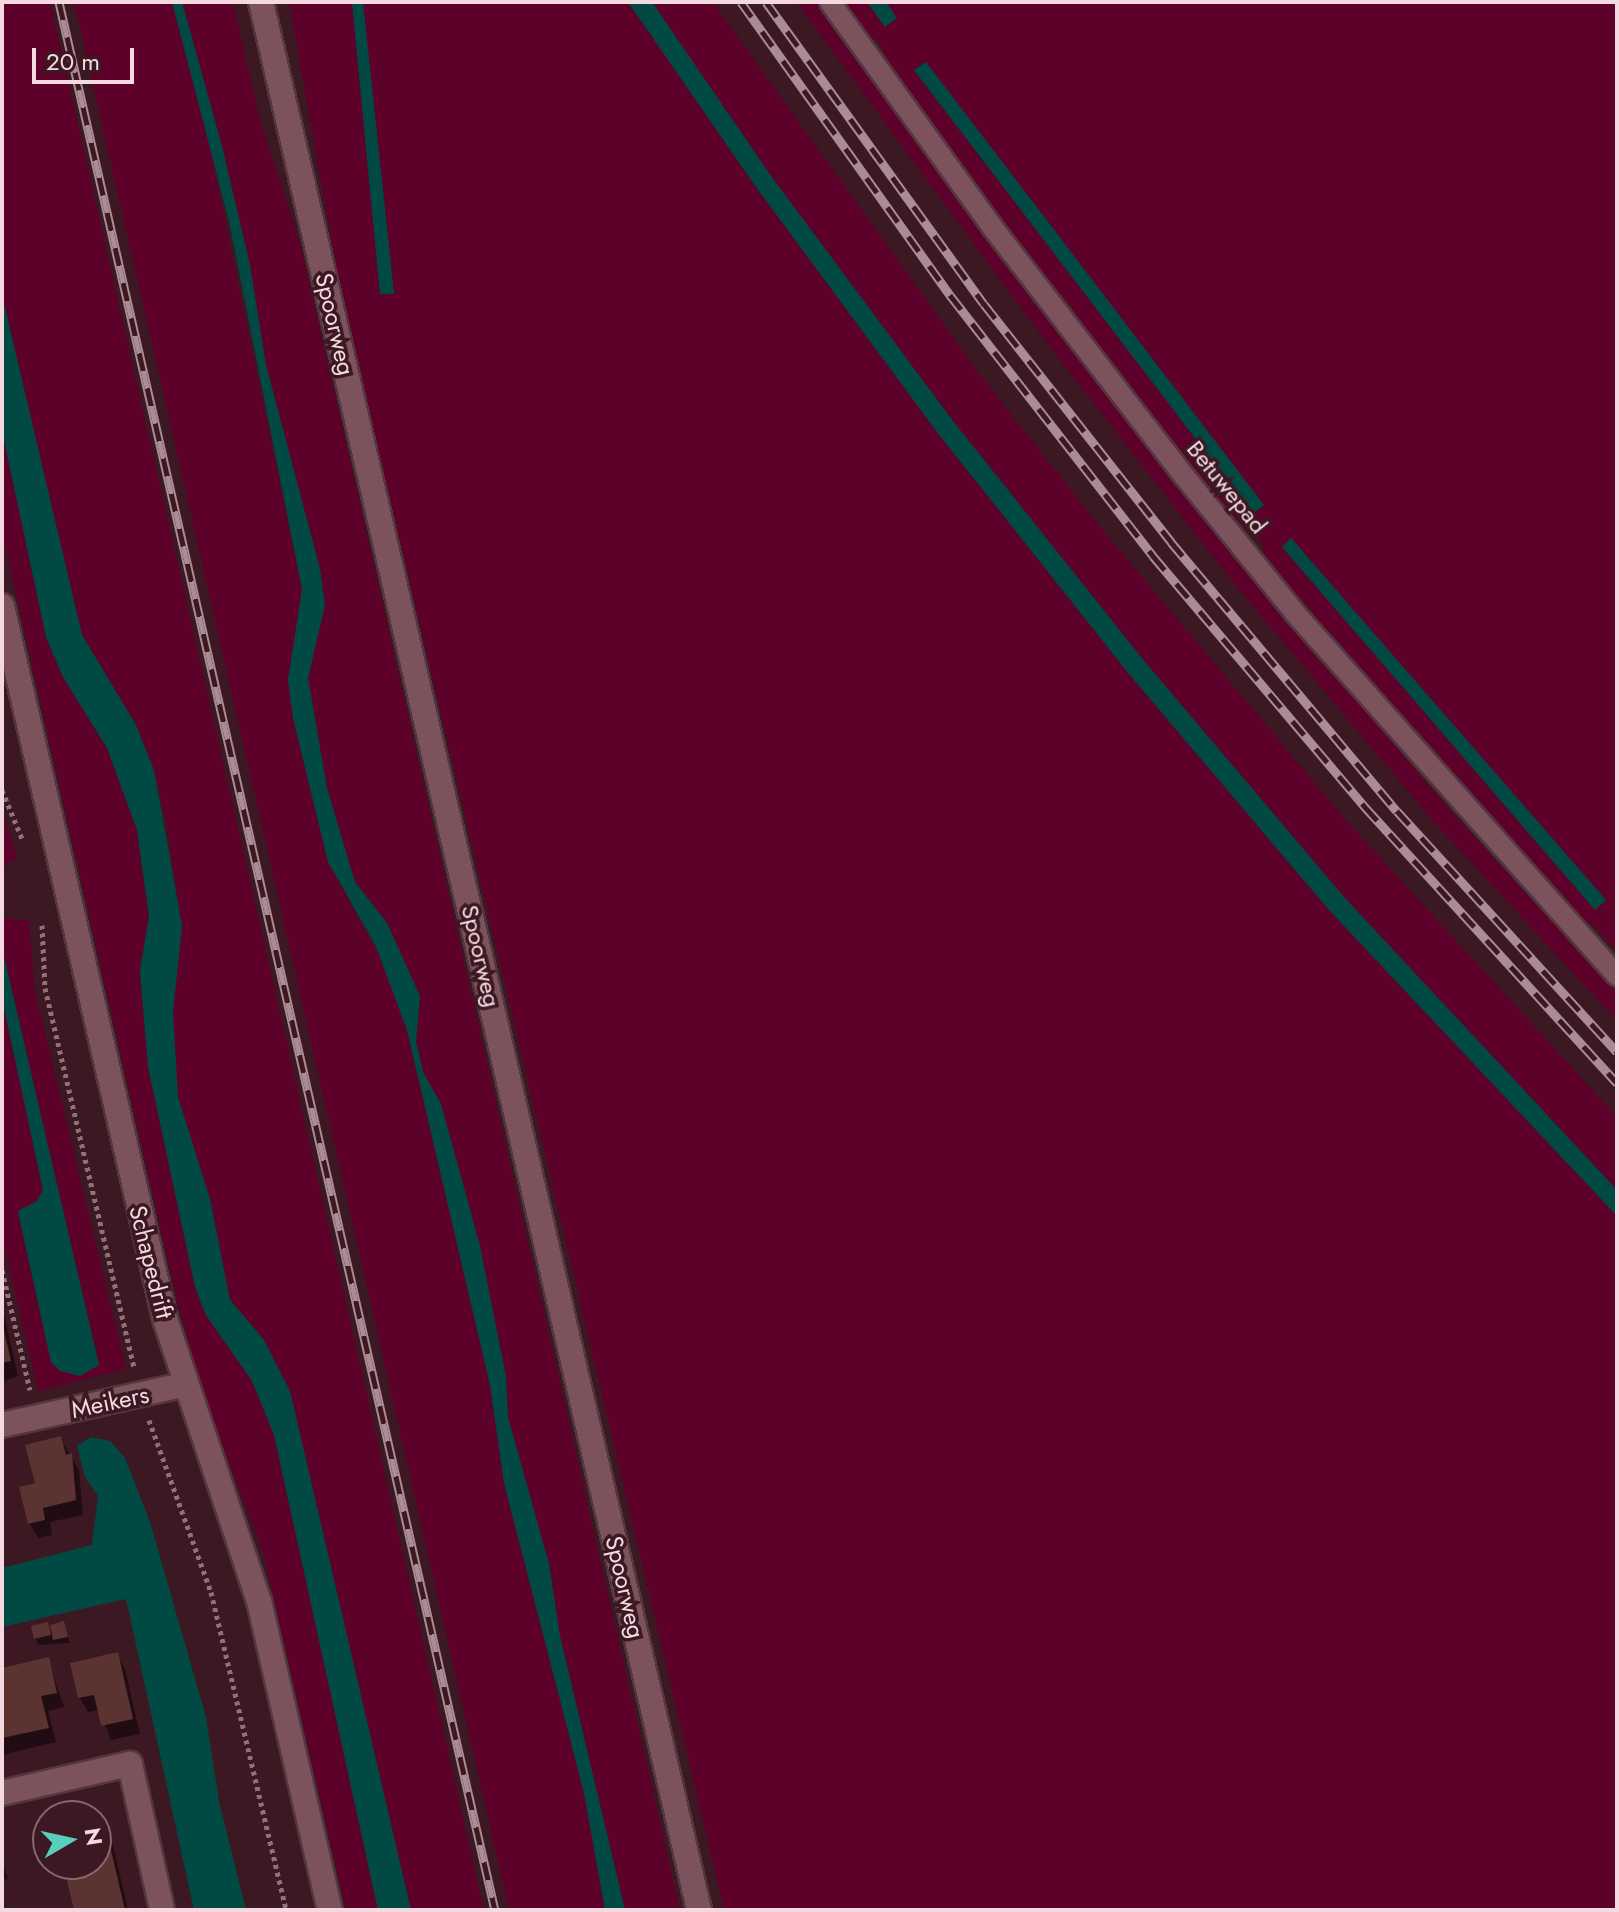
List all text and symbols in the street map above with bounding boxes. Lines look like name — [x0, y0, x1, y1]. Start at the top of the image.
scale bar — [36, 32, 138, 82]
text: 20 m — [46, 44, 100, 79]
street label: Spoorweg — [309, 270, 361, 378]
street label: Betuwepad — [1181, 435, 1273, 539]
street label: Spoorweg — [455, 902, 507, 1010]
street label: Schapedrift — [123, 1202, 179, 1322]
street label: Meikers — [69, 1380, 151, 1424]
street label: Spoorweg — [599, 1533, 651, 1641]
north arrow — [32, 1800, 112, 1880]
text: N — [77, 1825, 111, 1848]

